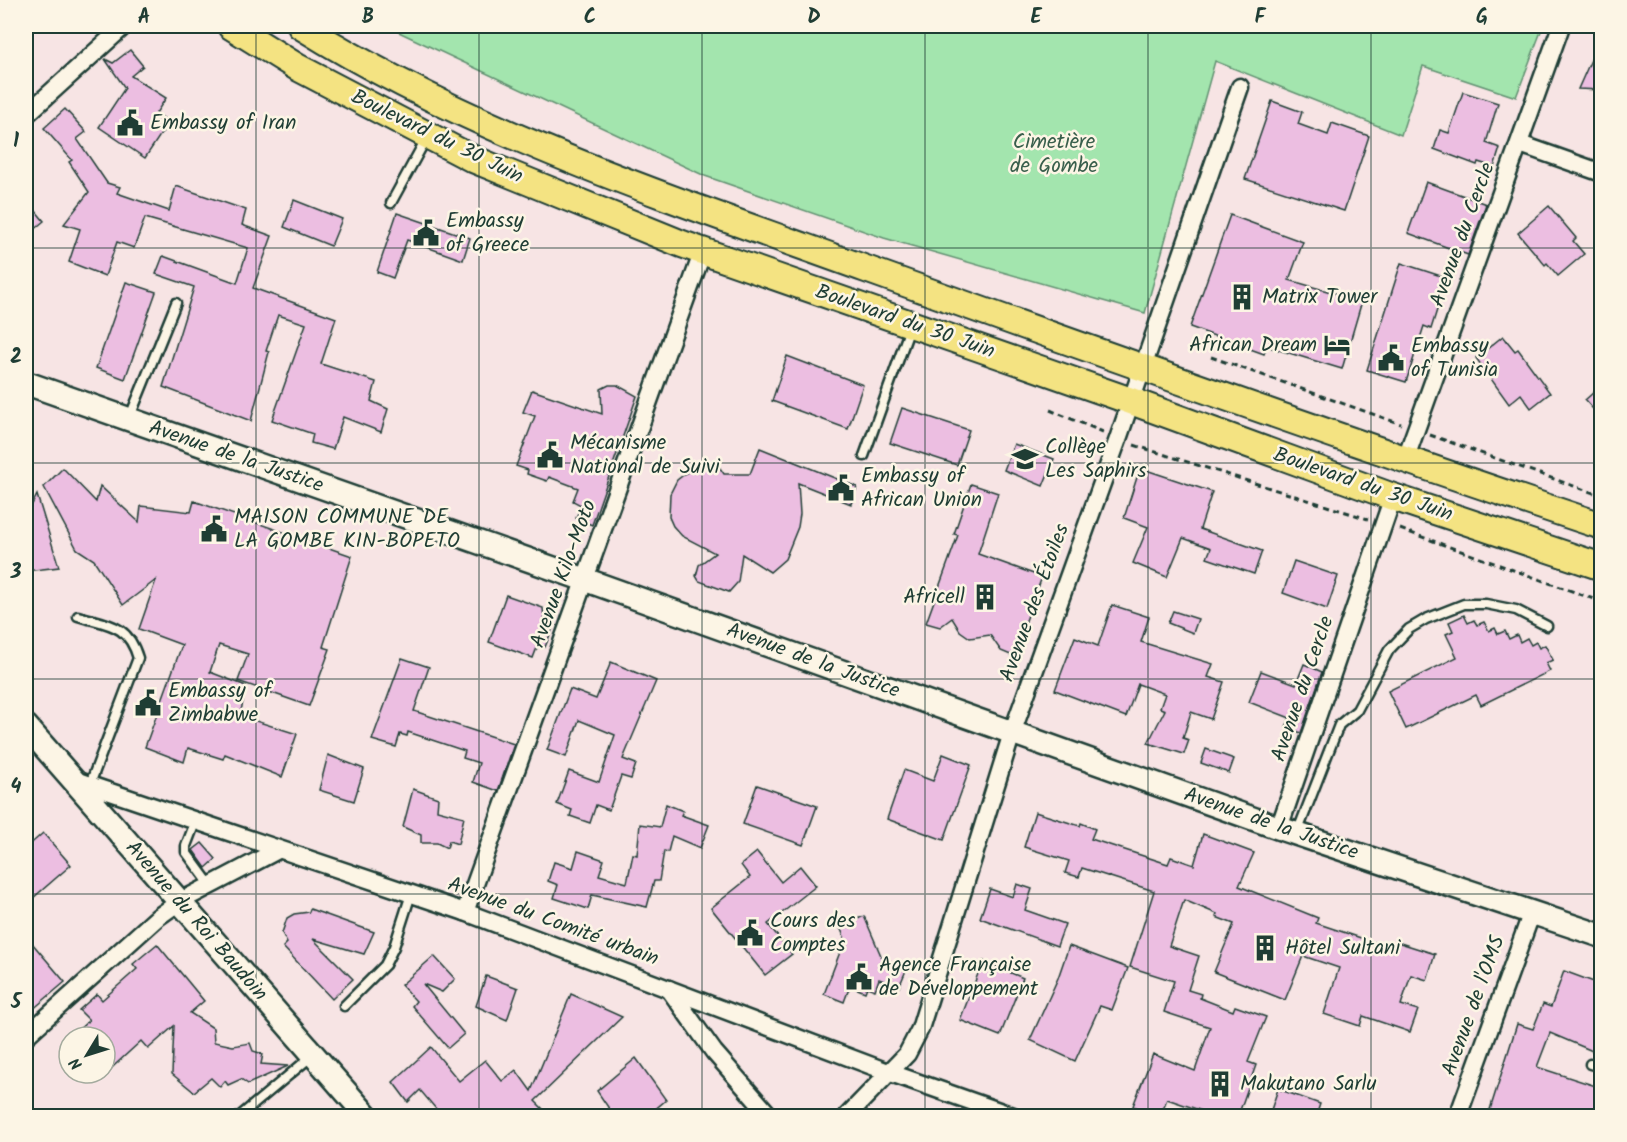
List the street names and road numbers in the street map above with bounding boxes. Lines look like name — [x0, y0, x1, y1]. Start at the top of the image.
street label: Boulevard du 30 Juin — [345, 81, 529, 193]
street label: Avenue du Cercle — [1421, 157, 1505, 312]
street label: Boulevard du 30 Juin — [811, 276, 999, 368]
street label: Avenue de la Justice — [144, 412, 328, 503]
street label: Boulevard du 30 Juin — [1269, 439, 1457, 531]
street label: Avenue Kilo-Moto — [522, 495, 606, 653]
street label: Avenue des Étoiles — [991, 519, 1079, 687]
street label: Avenue du Cercle — [1263, 611, 1344, 766]
street label: Avenue de la Justice — [721, 614, 905, 708]
street label: Avenue de la Justice — [1179, 779, 1363, 870]
street label: Avenue du Roi Baudoin — [117, 833, 275, 1009]
street label: Avenue du Comité urbain — [443, 868, 663, 976]
street label: Avenue de l'OMS — [1433, 931, 1515, 1081]

